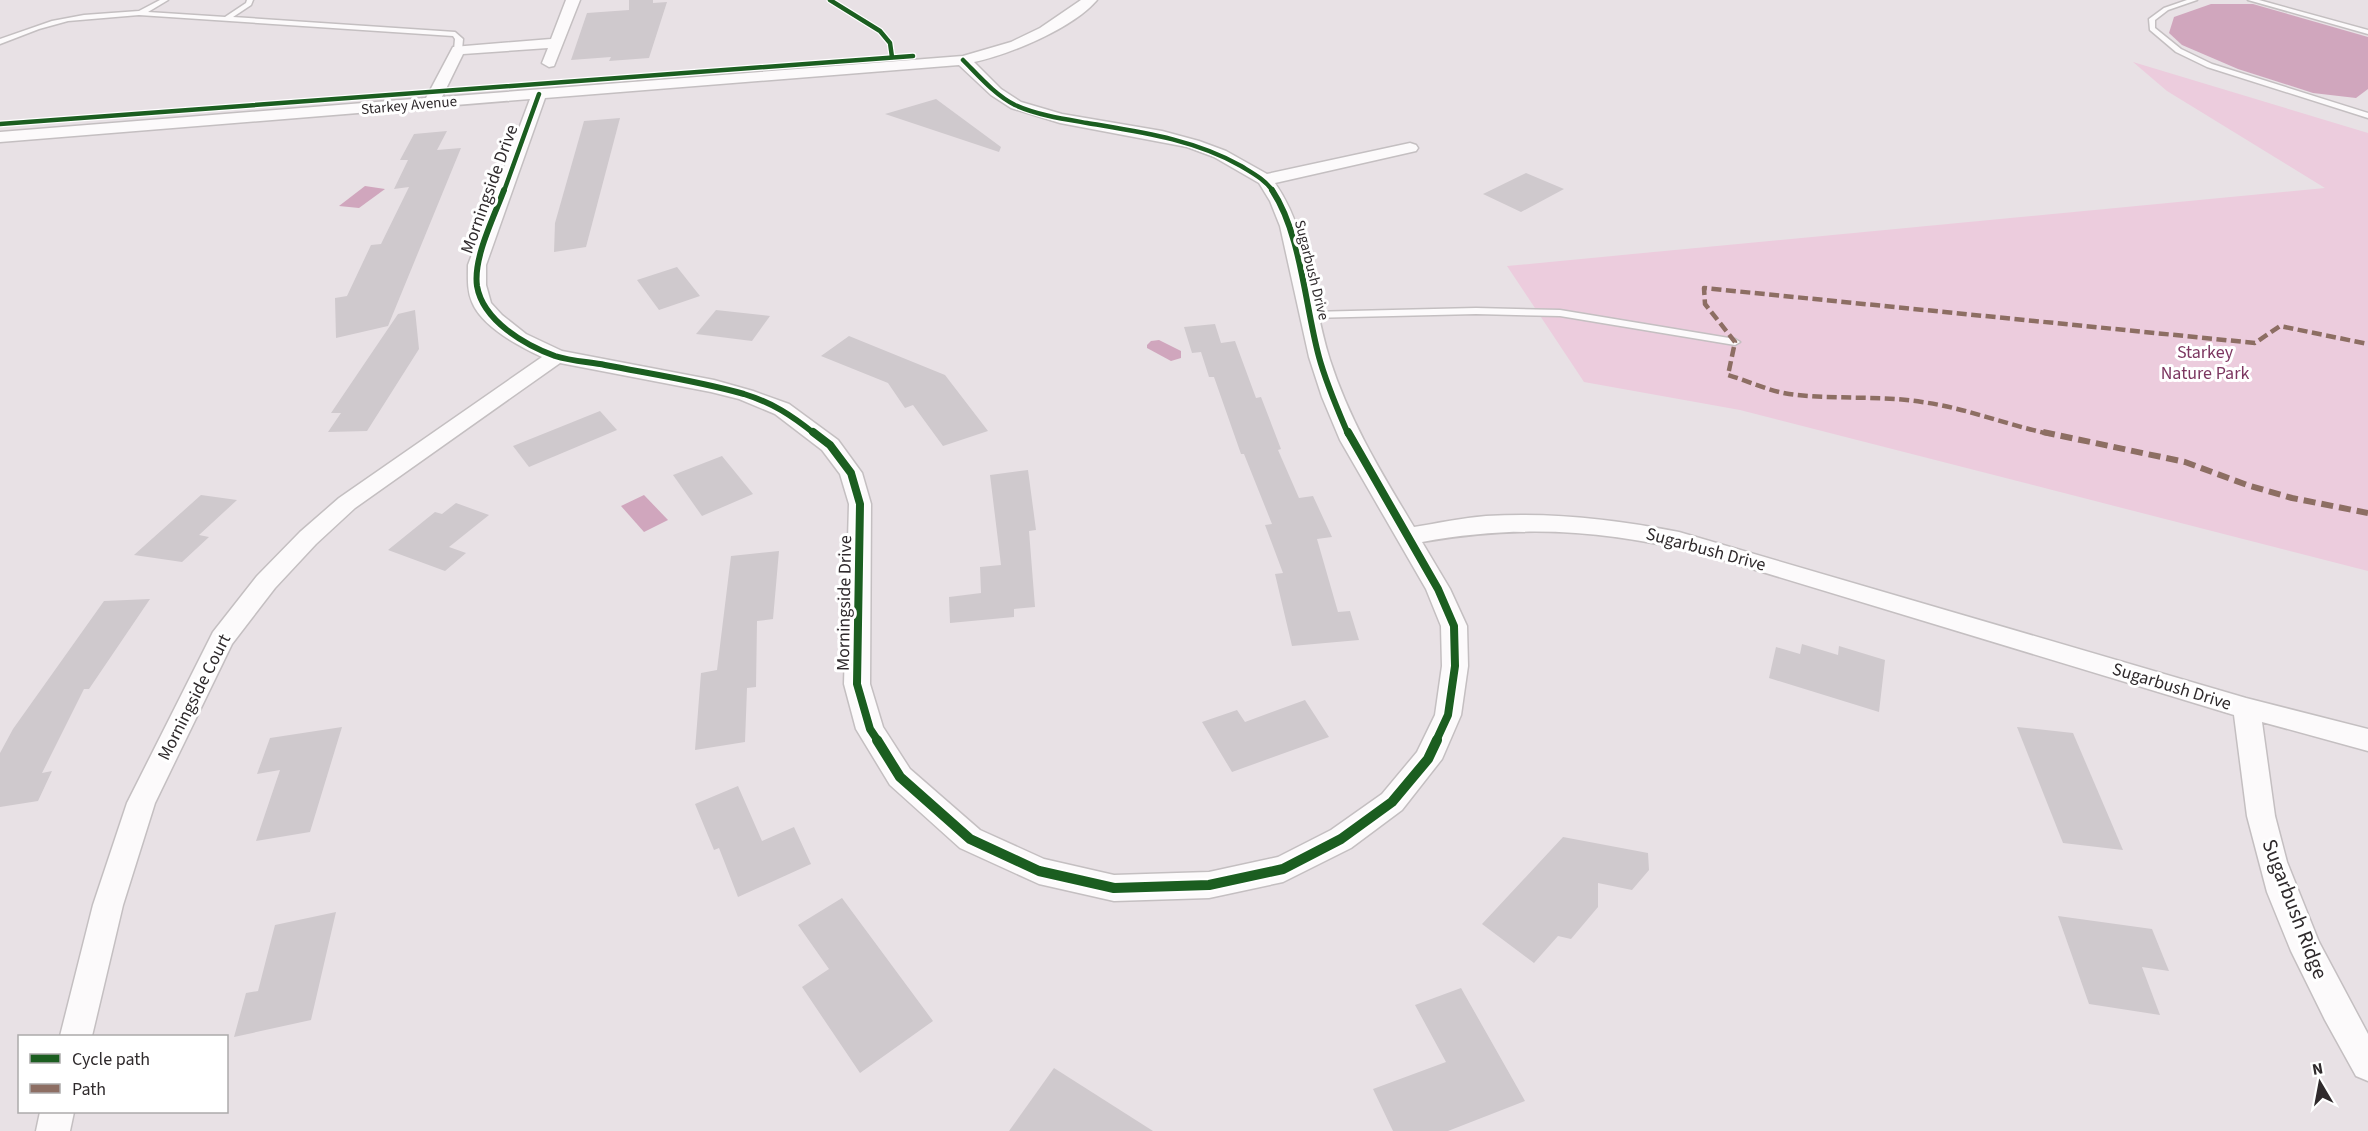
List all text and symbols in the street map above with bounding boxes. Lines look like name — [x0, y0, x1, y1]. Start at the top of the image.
street label: Starkey Avenue — [360, 91, 458, 120]
street label: Morningside Drive — [455, 121, 524, 257]
street label: Sugarbush Drive — [1289, 218, 1334, 322]
park label: Starkey Nature Park — [2161, 340, 2249, 386]
street label: Sugarbush Drive — [1643, 521, 1769, 578]
street label: Morningside Drive — [831, 535, 858, 671]
street label: Morningside Court — [152, 630, 237, 765]
street label: Sugarbush Drive — [2109, 657, 2234, 716]
street label: Sugarbush Ridge — [2255, 835, 2335, 983]
legend — [18, 1035, 228, 1113]
text: Cycle path — [72, 1047, 150, 1072]
north arrow — [2290, 1053, 2350, 1113]
text: N — [2310, 1057, 2325, 1081]
text: Path — [72, 1077, 106, 1102]

